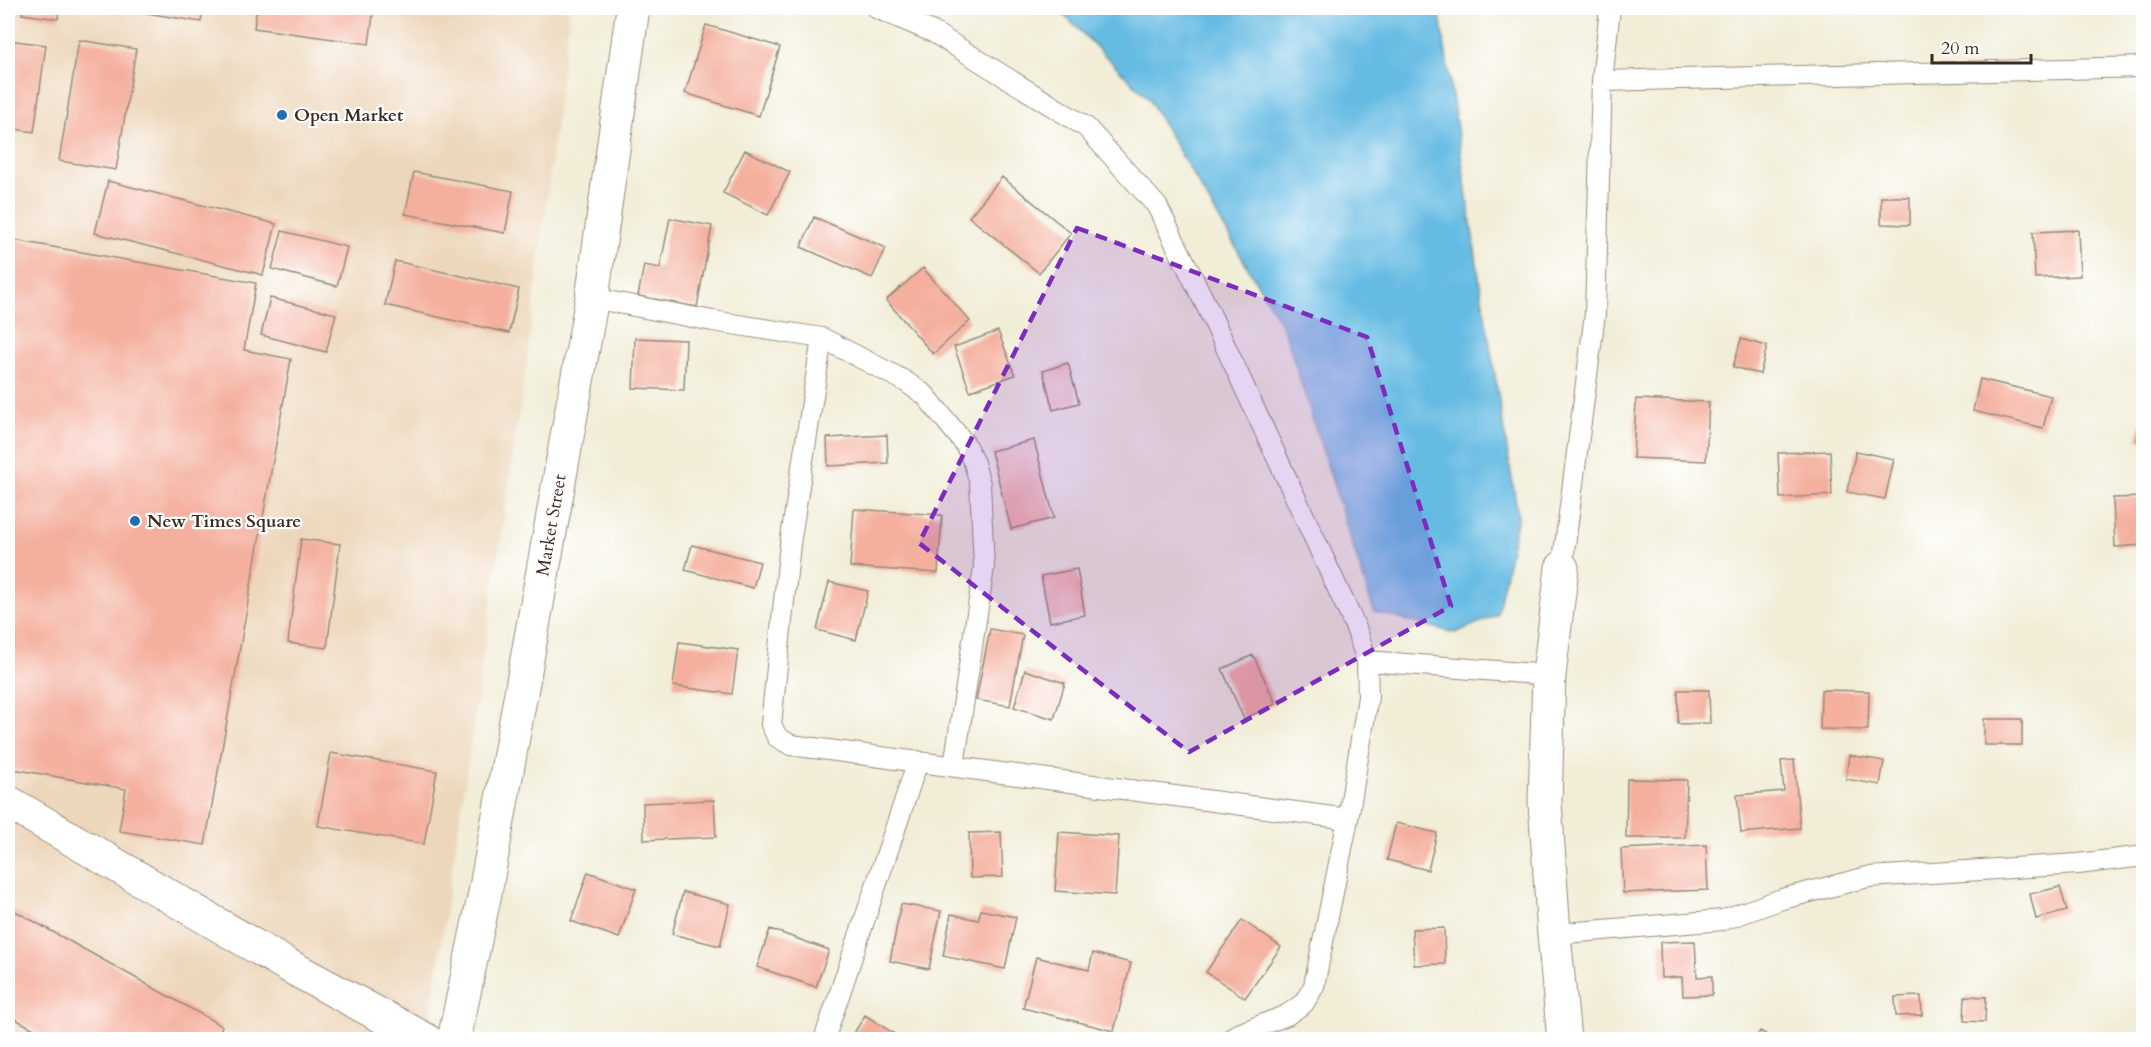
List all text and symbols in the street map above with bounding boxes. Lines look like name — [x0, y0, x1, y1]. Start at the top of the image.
scale bar — [1932, 27, 2031, 65]
text: 20 m — [1941, 36, 1980, 61]
place label: Open Market — [294, 103, 404, 128]
marker: Open Market — [275, 108, 289, 122]
street label: Market Street — [530, 472, 573, 578]
place label: New Times Square — [147, 509, 301, 534]
marker: New Times Square — [128, 514, 142, 528]

